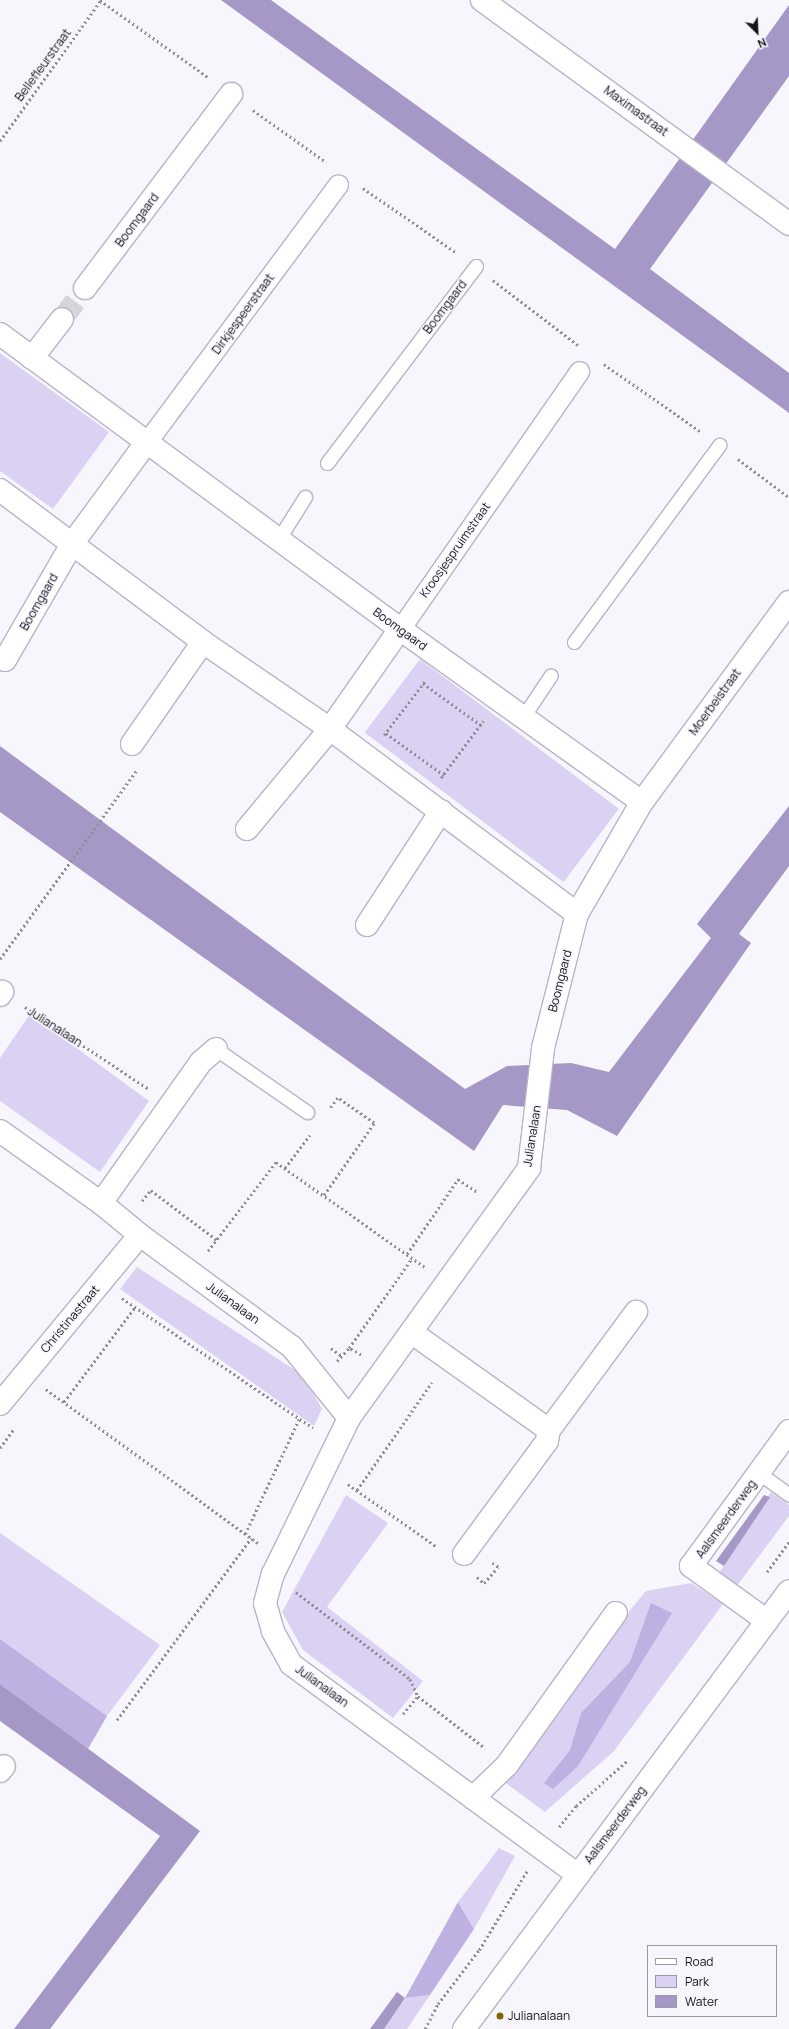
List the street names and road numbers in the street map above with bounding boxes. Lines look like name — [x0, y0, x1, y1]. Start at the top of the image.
street label: Bellefleurstraat — [12, 26, 74, 104]
street label: Maximastraat — [601, 83, 671, 139]
street label: Boomgaard — [112, 190, 162, 250]
street label: Dirkjespeerstraat — [209, 271, 277, 357]
street label: Boomgaard — [420, 277, 470, 337]
street label: Kroosjespruimstraat — [417, 500, 493, 600]
street label: Boomgaard — [17, 571, 61, 633]
street label: Boomgaard — [370, 605, 430, 653]
street label: Moerbeistraat — [686, 666, 744, 738]
street label: Boomgaard — [545, 948, 575, 1014]
street label: Julianalaan — [25, 1004, 85, 1050]
street label: Julianalaan — [520, 1104, 544, 1168]
street label: Julianalaan — [204, 1279, 262, 1327]
street label: Christinastraat — [38, 1282, 102, 1356]
street label: Aalsmeerderweg — [693, 1477, 759, 1561]
street label: Julianalaan — [293, 1662, 351, 1710]
street label: Aalsmeerderweg — [581, 1783, 649, 1867]

